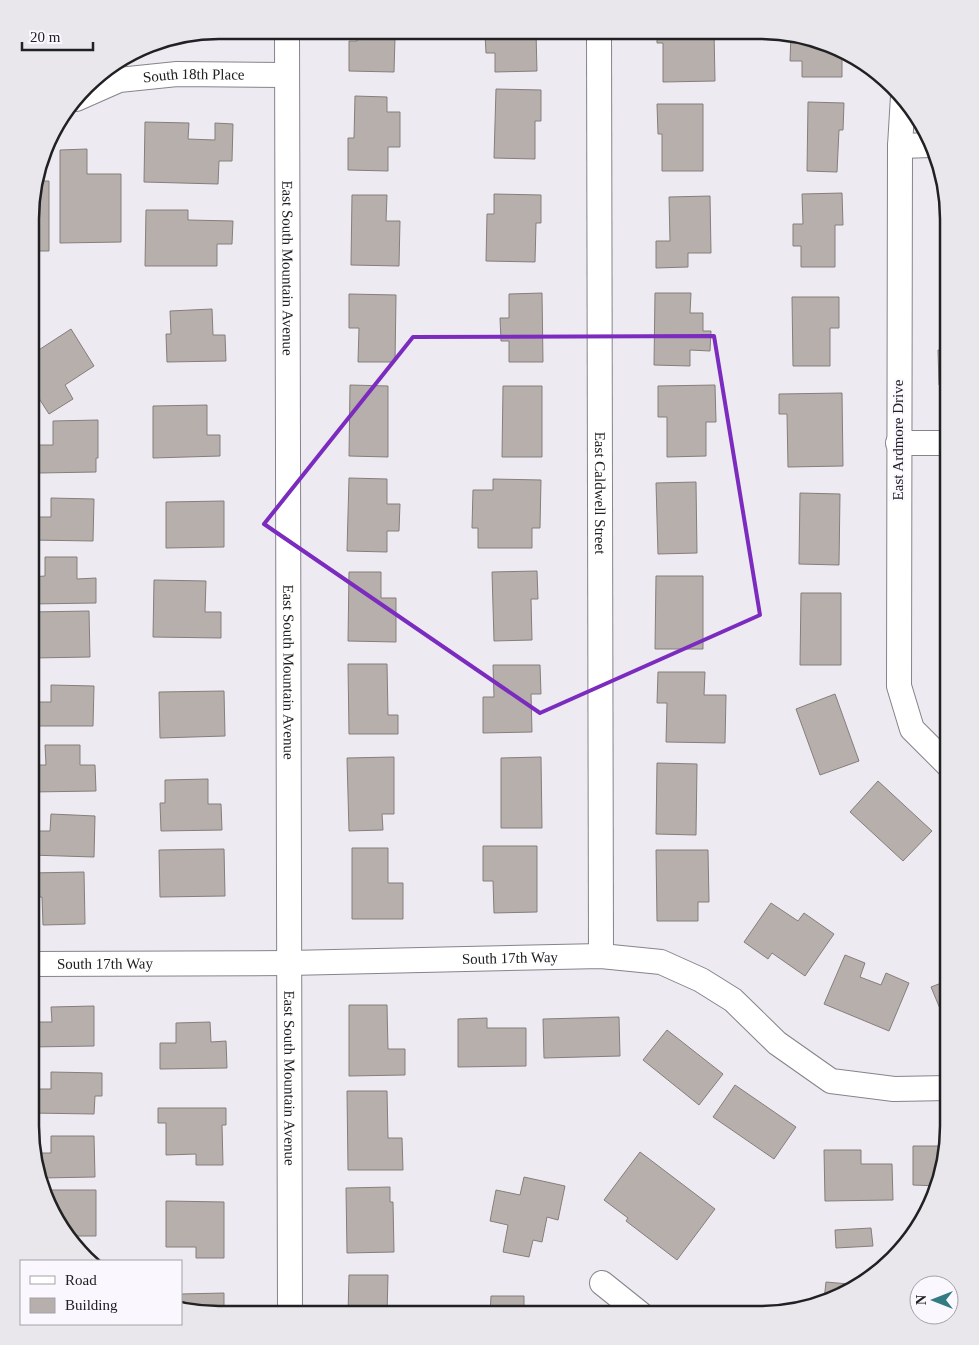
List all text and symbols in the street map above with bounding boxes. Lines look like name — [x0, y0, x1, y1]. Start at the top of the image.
scale bar — [22, 20, 94, 52]
text: 20 m — [30, 29, 61, 45]
street label: South 18th Place — [142, 66, 245, 85]
street label: East South Mountain Avenue — [279, 180, 296, 356]
street label: East Ardmore Drive — [890, 379, 906, 500]
street label: East Caldwell Street — [592, 432, 608, 555]
street label: East South Mountain Avenue — [280, 584, 297, 760]
street label: South 17th Way — [462, 949, 559, 967]
street label: South 17th Way — [57, 956, 154, 972]
street label: East South Mountain Avenue — [281, 990, 298, 1166]
legend — [20, 1260, 182, 1325]
text: Road — [65, 1272, 97, 1288]
north arrow — [909, 1275, 959, 1325]
text: N — [914, 1295, 929, 1305]
text: Building — [65, 1297, 118, 1313]

